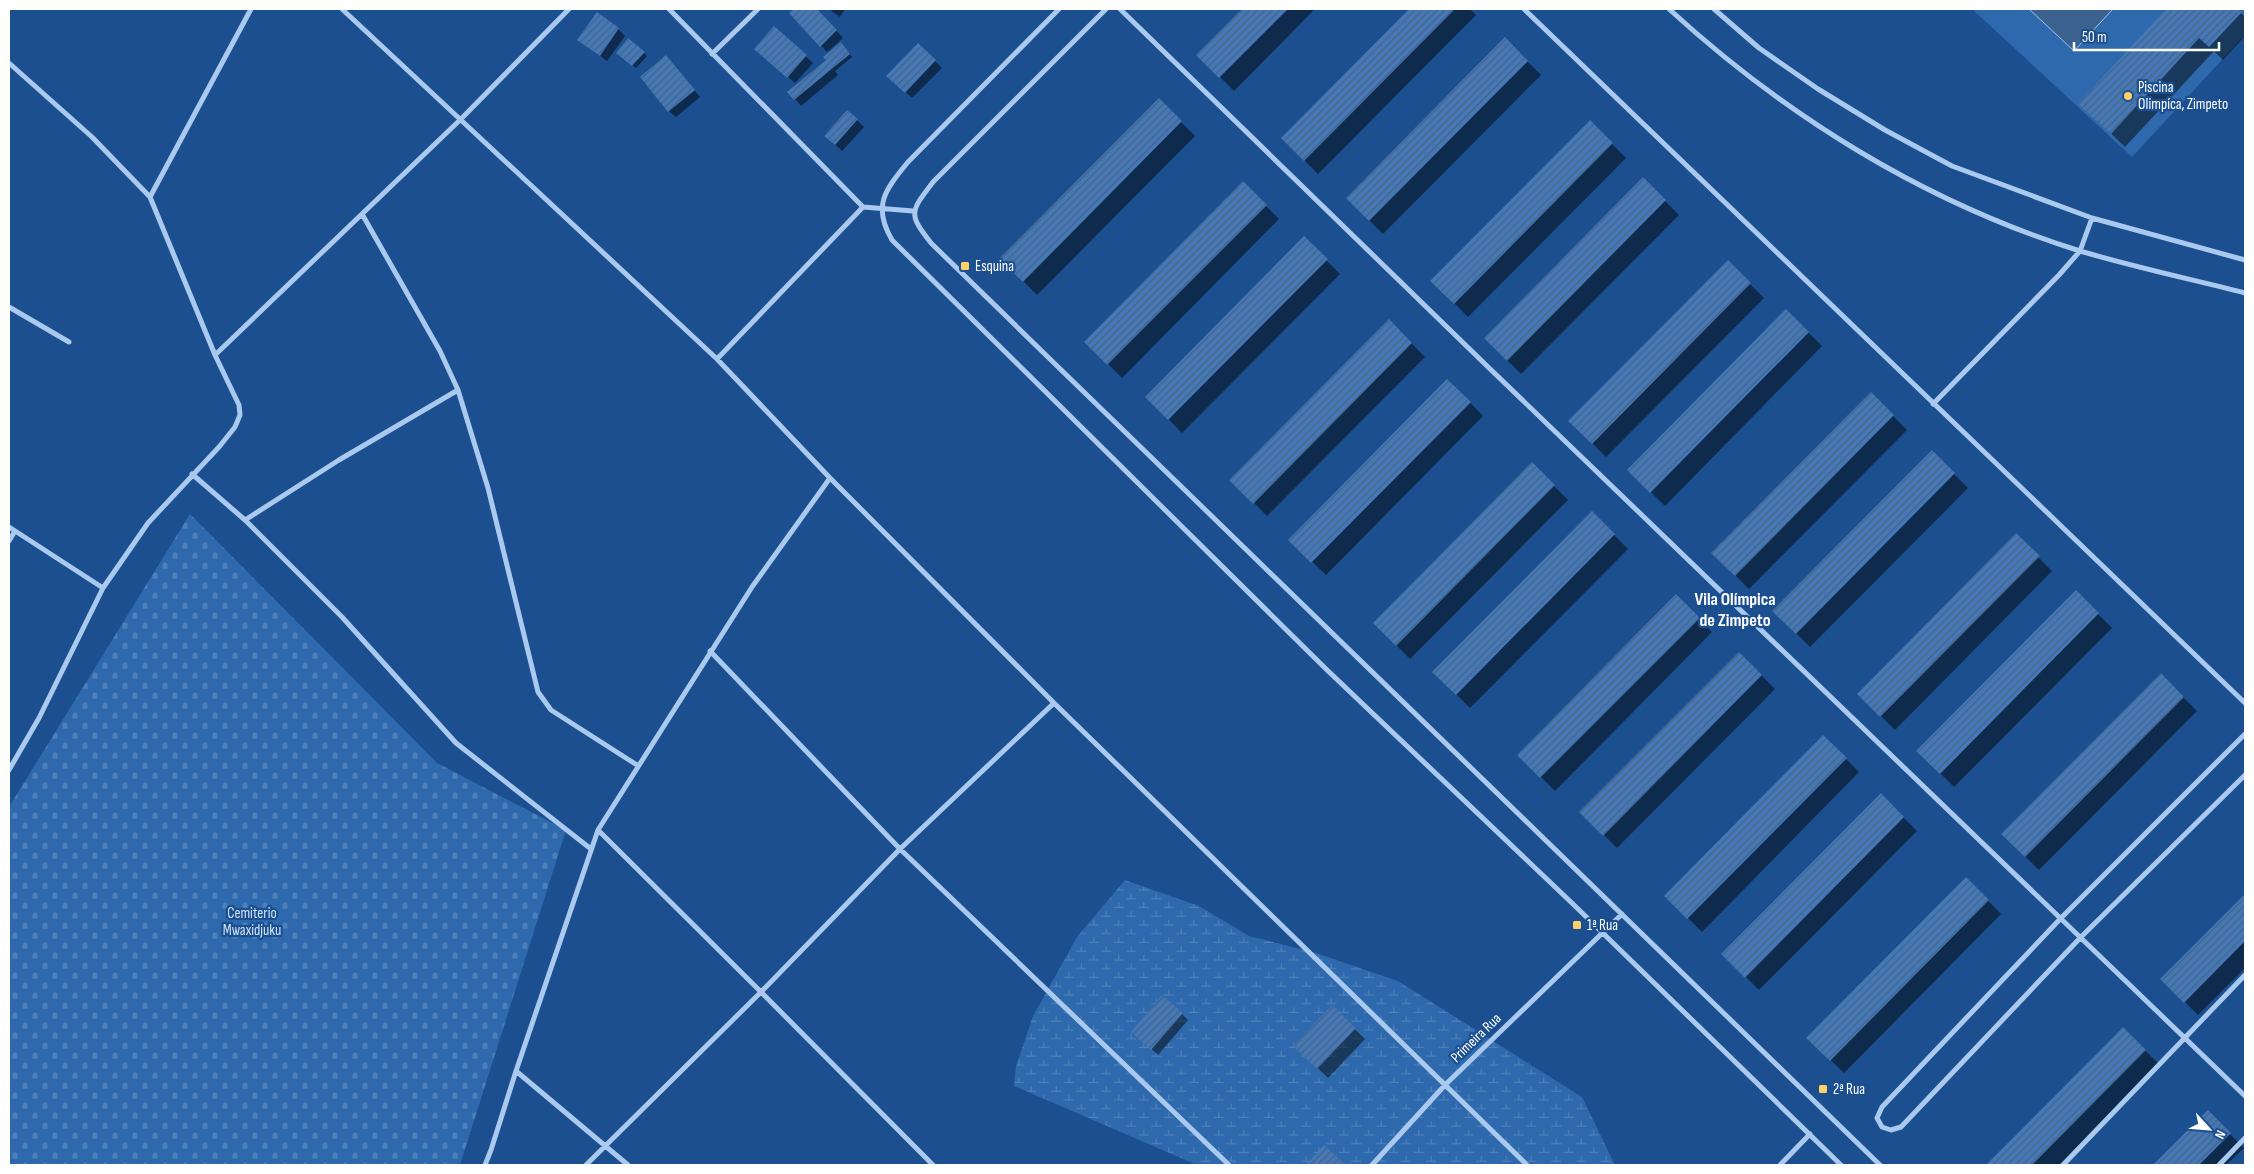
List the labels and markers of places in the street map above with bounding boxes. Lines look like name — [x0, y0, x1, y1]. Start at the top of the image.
place label: Piscina Olimpíca, Zimpeto — [2138, 78, 2228, 114]
marker: Piscina Olimpíca, Zimpeto — [2122, 90, 2134, 102]
place label: Esquina — [975, 257, 1014, 276]
marker: Esquina — [959, 260, 971, 272]
place label: 1ª Rua — [1587, 916, 1618, 935]
marker: 1ª Rua — [1571, 919, 1583, 931]
place label: 2ª Rua — [1833, 1080, 1865, 1099]
marker: 2ª Rua — [1817, 1083, 1829, 1095]

